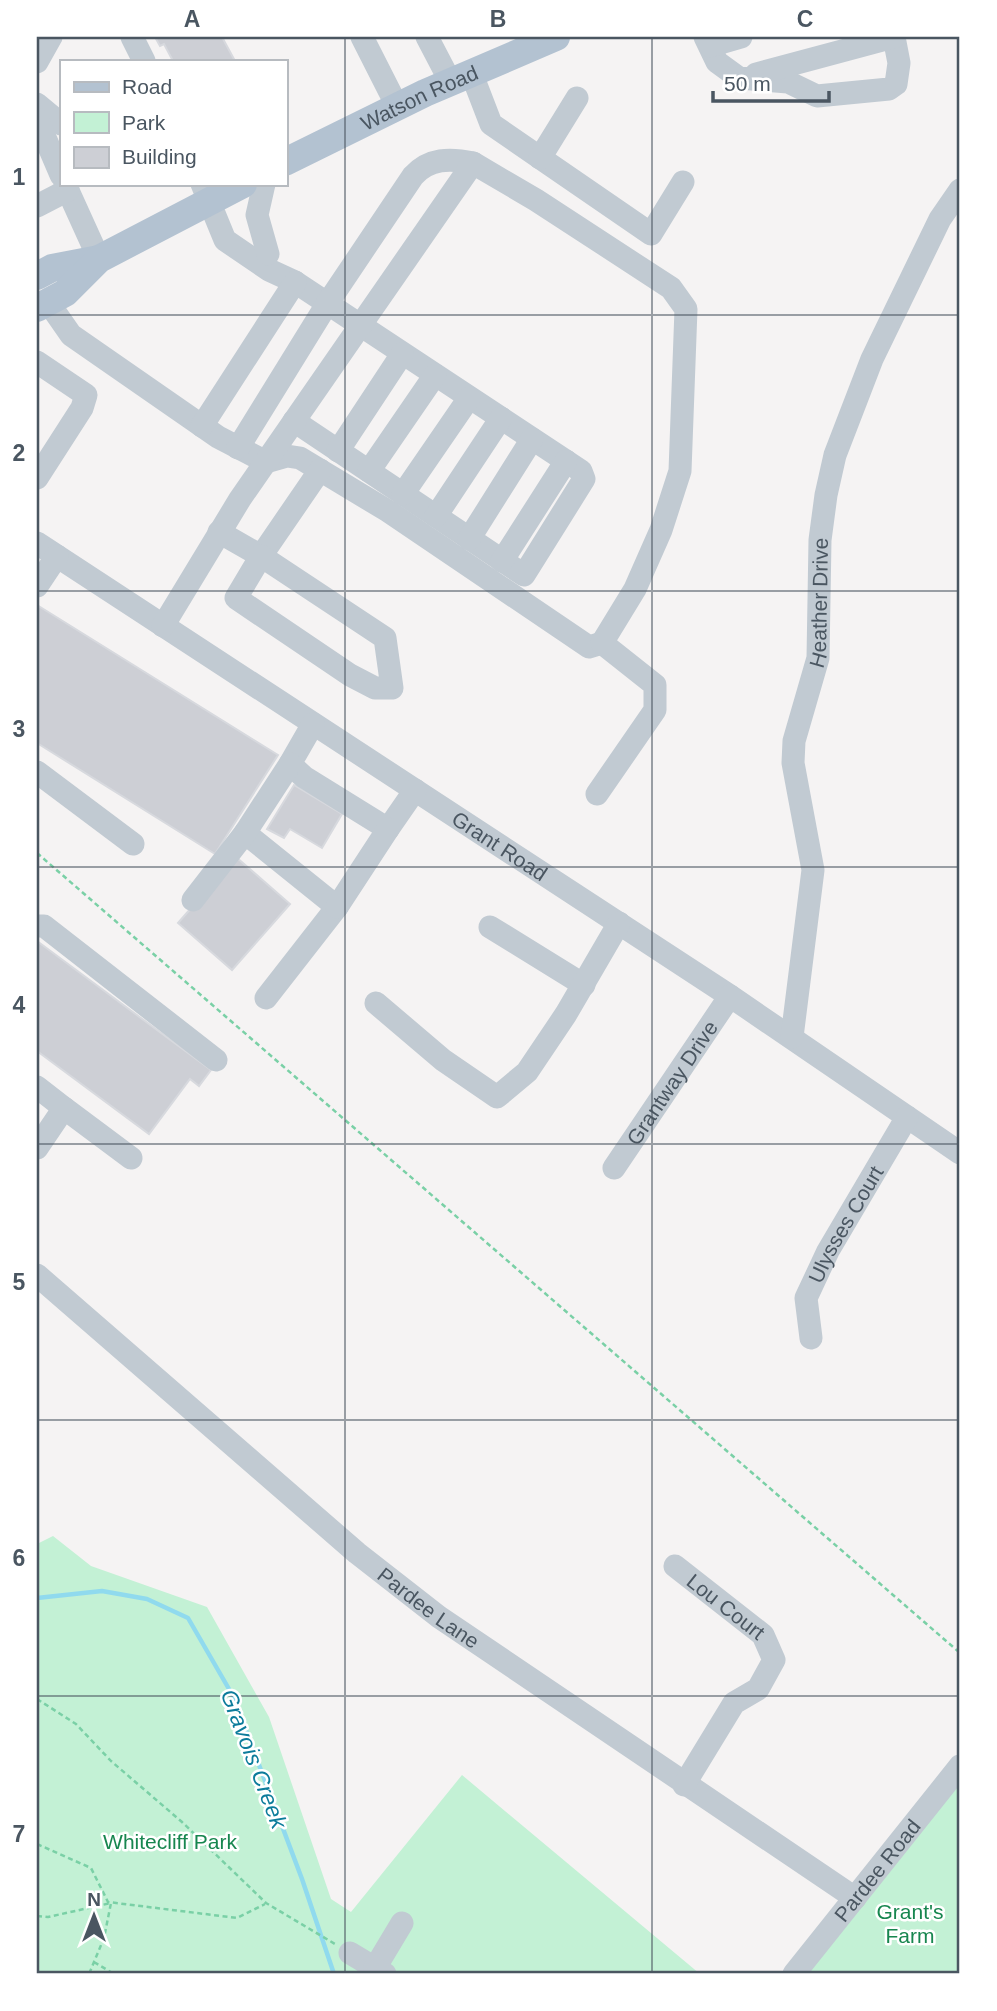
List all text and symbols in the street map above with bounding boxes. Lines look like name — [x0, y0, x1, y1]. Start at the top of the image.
text: A — [184, 6, 200, 32]
text: B — [490, 6, 506, 32]
text: C — [797, 6, 813, 32]
legend — [60, 60, 287, 186]
street label: Watson Road — [357, 60, 481, 134]
scale bar — [713, 60, 829, 104]
text: 50 m — [724, 72, 771, 95]
text: Road — [122, 75, 172, 98]
text: Park — [122, 111, 166, 134]
text: Building — [122, 145, 197, 168]
text: 1 — [13, 164, 26, 190]
text: 2 — [13, 440, 25, 466]
street label: Heather Drive — [804, 538, 832, 670]
text: 3 — [13, 716, 25, 742]
street label: Grant Road — [448, 806, 552, 885]
text: 4 — [13, 992, 26, 1018]
street label: Grantway Drive — [622, 1016, 722, 1149]
street label: Ulysses Court — [803, 1161, 887, 1286]
text: 5 — [13, 1269, 26, 1295]
text: 6 — [13, 1545, 25, 1571]
street label: Pardee Lane — [374, 1562, 484, 1652]
street label: Lou Court — [683, 1569, 770, 1644]
water label: Gravois Creek — [216, 1686, 293, 1834]
street label: Pardee Road — [829, 1814, 925, 1926]
text: 7 — [13, 1821, 25, 1847]
park label: Whitecliff Park — [103, 1830, 237, 1853]
north arrow — [60, 1882, 130, 1952]
text: N — [87, 1889, 101, 1910]
park label: Grant's Farm — [876, 1900, 944, 1947]

